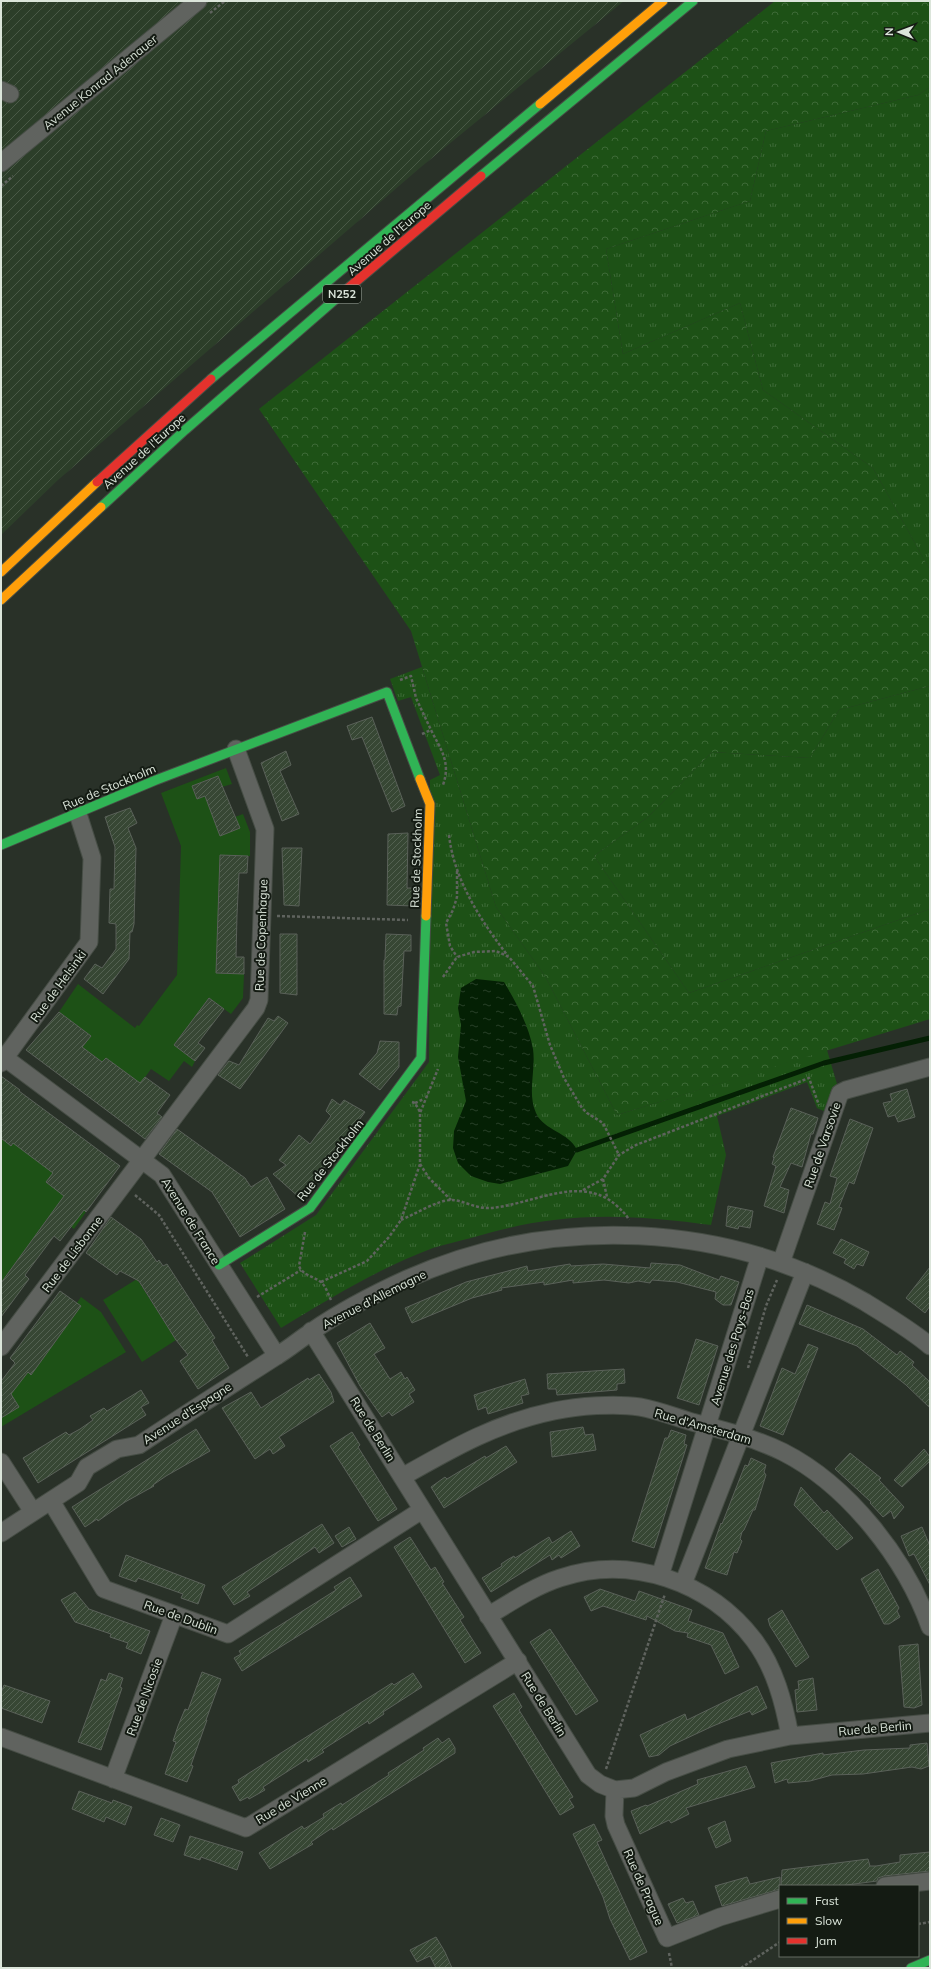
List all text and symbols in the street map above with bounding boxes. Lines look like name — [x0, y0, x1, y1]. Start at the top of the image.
north arrow — [879, 12, 919, 52]
text: N — [882, 28, 896, 36]
street label: Avenue Konrad Adenauer — [40, 31, 161, 133]
street label: Avenue de l'Europe — [344, 198, 434, 278]
road number: N252 — [323, 285, 361, 303]
street label: Avenue de l'Europe — [100, 410, 188, 492]
street label: Rue de Stockholm — [60, 761, 158, 813]
street label: Rue de Stockholm — [407, 808, 425, 908]
street label: Rue de Copenhague — [252, 879, 270, 991]
street label: Rue de Helsinki — [27, 947, 89, 1025]
street label: Rue de Varsovie — [800, 1100, 844, 1190]
street label: Rue de Stockholm — [293, 1116, 367, 1204]
street label: Avenue de France — [158, 1175, 224, 1267]
street label: Rue de Lisbonne — [38, 1213, 106, 1295]
street label: Avenue d'Allemagne — [320, 1266, 428, 1332]
street label: Avenue des Pays-Bas — [707, 1287, 757, 1407]
street label: Avenue d'Espagne — [140, 1379, 234, 1447]
street label: Rue de Berlin — [347, 1394, 399, 1464]
street label: Rue d'Amsterdam — [653, 1405, 753, 1447]
street label: Rue de Dublin — [142, 1597, 220, 1637]
street label: Rue de Nicosie — [123, 1656, 165, 1738]
street label: Rue de Berlin — [518, 1669, 570, 1739]
street label: Rue de Berlin — [838, 1717, 912, 1739]
street label: Rue de Vienne — [253, 1773, 329, 1827]
street label: Rue de Prague — [621, 1847, 667, 1927]
legend — [779, 1885, 919, 1957]
text: Fast — [815, 1893, 839, 1908]
text: Slow — [815, 1913, 843, 1928]
text: Jam — [815, 1933, 837, 1948]

